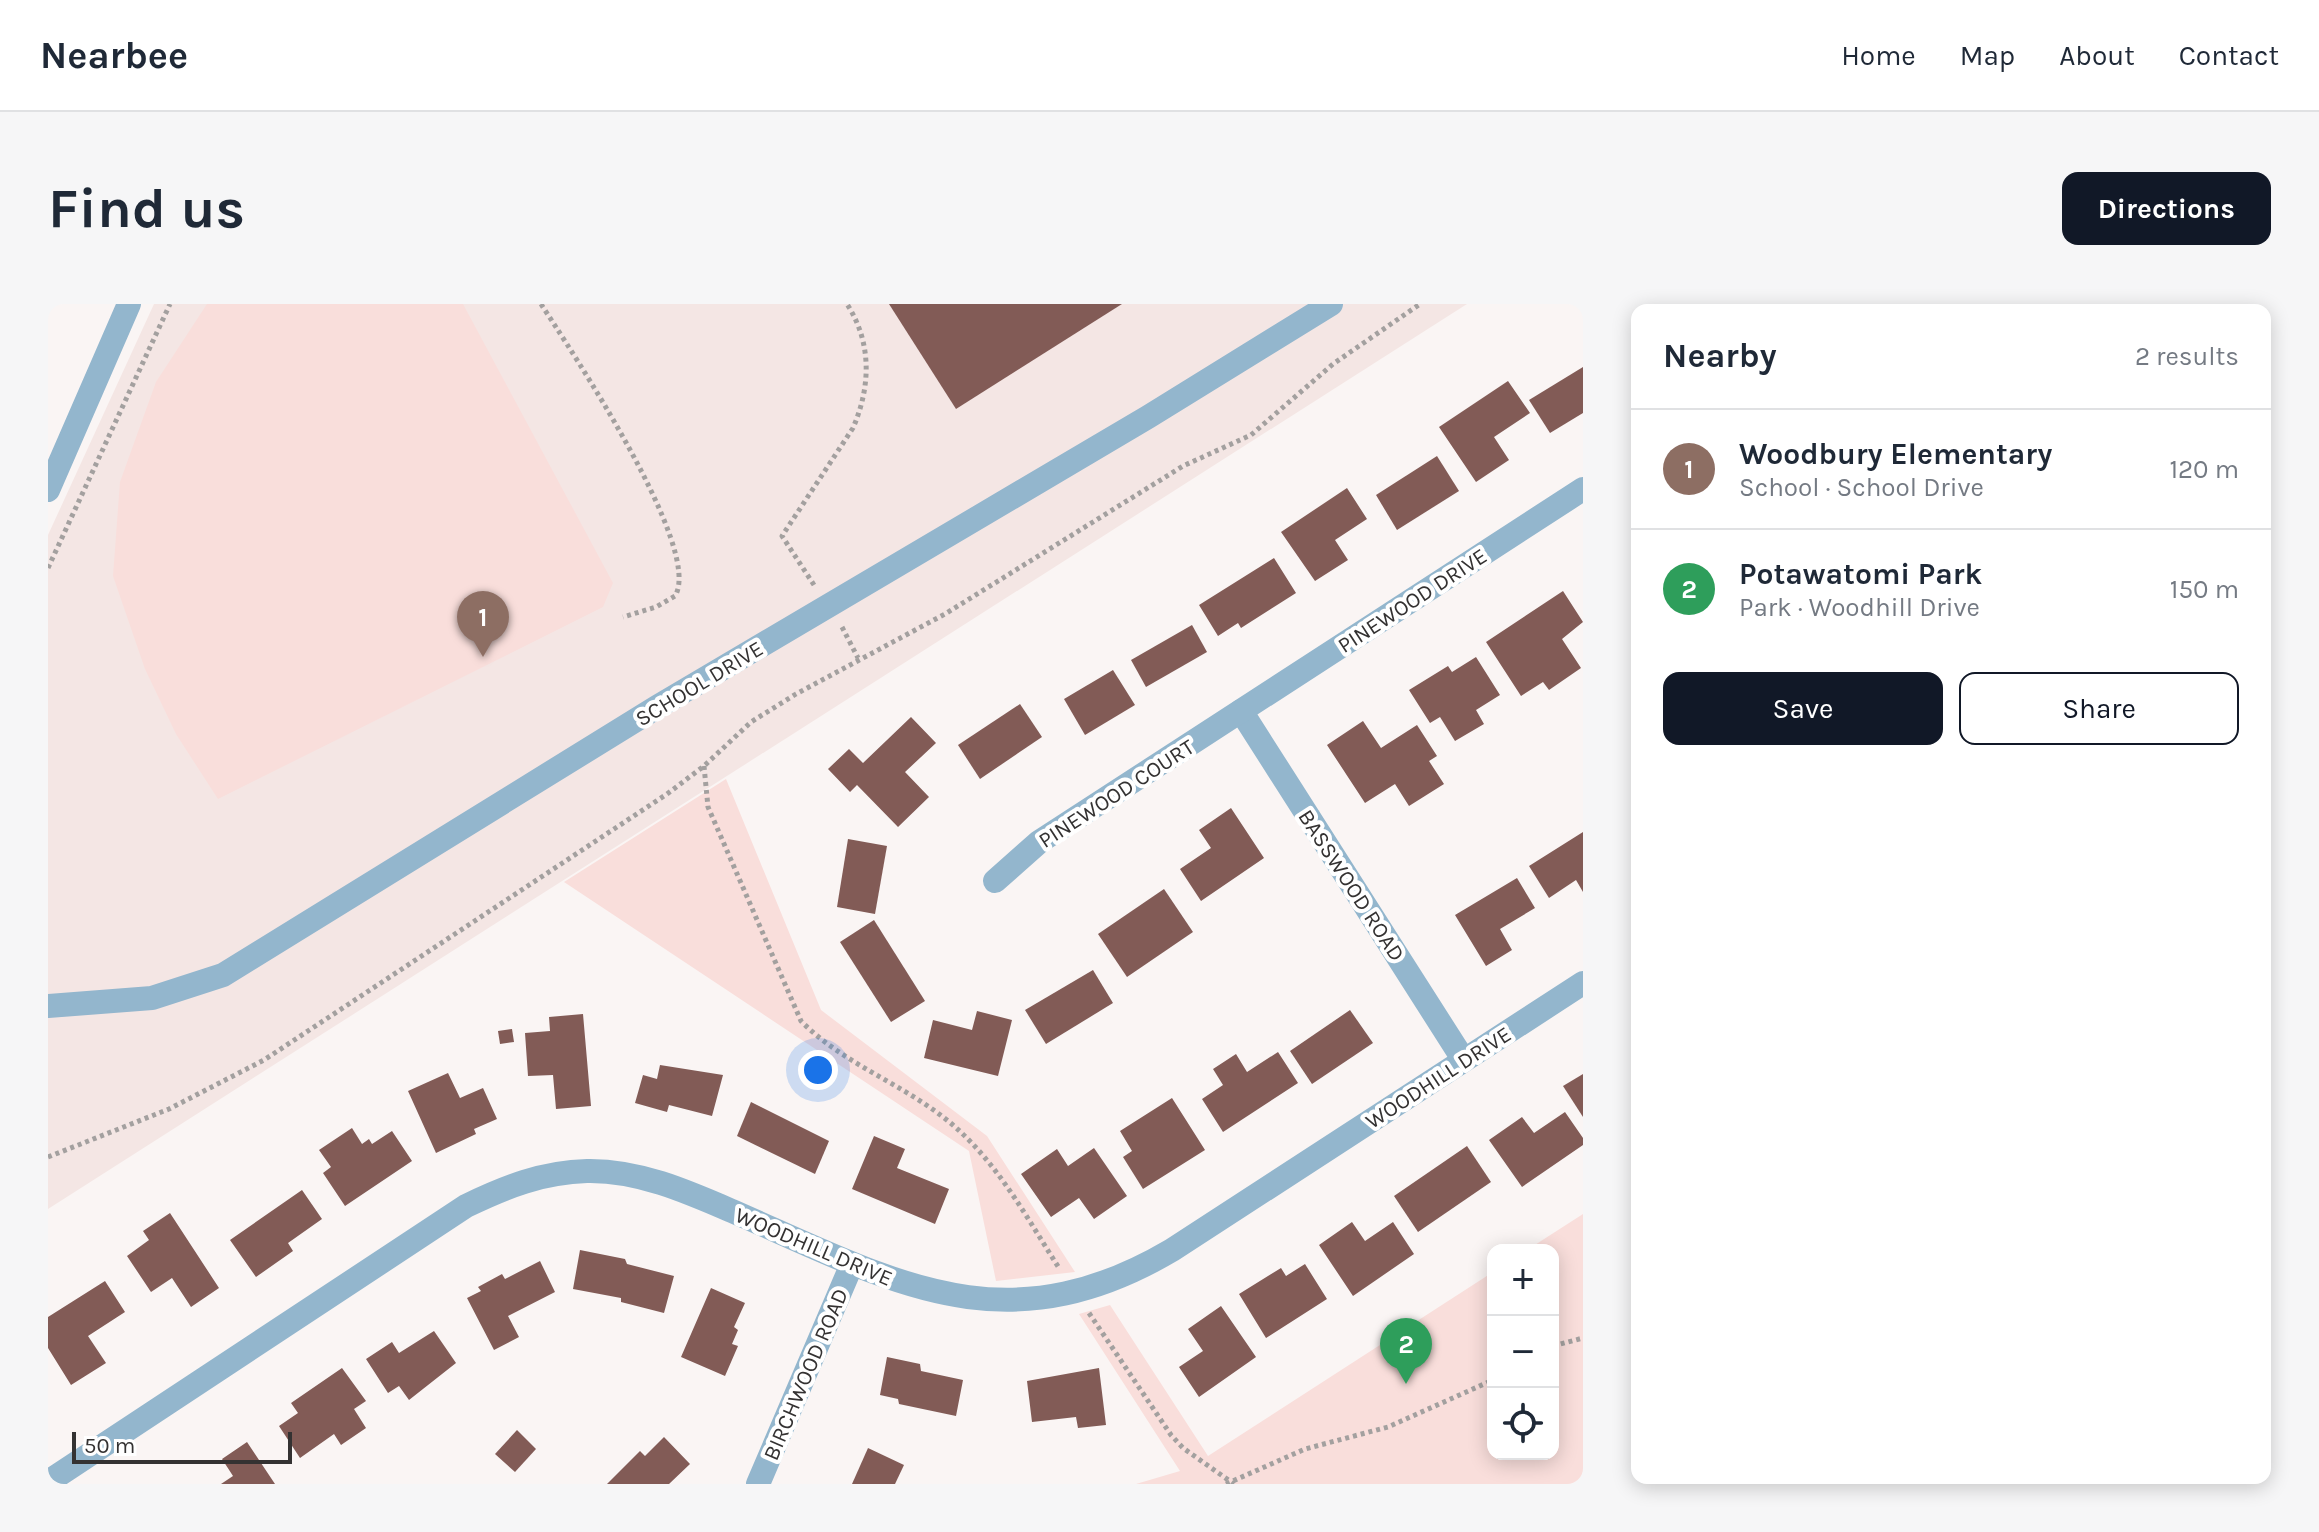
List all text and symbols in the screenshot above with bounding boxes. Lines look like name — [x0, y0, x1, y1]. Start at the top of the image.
text: Nearbee — [40, 33, 188, 78]
text: Home — [1841, 39, 1916, 72]
text: Map — [1960, 39, 2015, 72]
text: About — [2059, 39, 2135, 72]
text: Contact — [2179, 39, 2279, 72]
button: Directions — [2062, 172, 2271, 245]
text: Find us — [48, 176, 245, 241]
text: Nearby — [1663, 336, 1777, 376]
text: 2 results — [2135, 341, 2239, 372]
text: Woodbury Elementary — [1739, 436, 2052, 472]
text: 1 — [1684, 454, 1694, 485]
text: 120 m — [2169, 454, 2239, 485]
text: School · School Drive — [1739, 472, 1984, 503]
street label: PINEWOOD DRIVE — [1333, 543, 1492, 659]
text: Potawatomi Park — [1739, 556, 1982, 592]
text: 2 — [1681, 574, 1697, 605]
text: 150 m — [2170, 574, 2239, 605]
pin: 1 — [457, 591, 509, 657]
text: Park · Woodhill Drive — [1739, 592, 1980, 623]
street label: SCHOOL DRIVE — [631, 636, 768, 732]
button: Save — [1663, 672, 1943, 745]
button: Share — [1959, 672, 2239, 745]
street label: PINEWOOD COURT — [1034, 734, 1199, 854]
street label: BASSWOOD ROAD — [1292, 805, 1410, 966]
street label: WOODHILL DRIVE — [1361, 1021, 1516, 1135]
your location — [798, 1050, 838, 1090]
street label: WOODHILL DRIVE — [731, 1202, 896, 1292]
map controls — [1487, 1244, 1559, 1460]
button: + — [1487, 1244, 1559, 1316]
street label: BIRCHWOOD ROAD — [758, 1285, 854, 1464]
button: − — [1487, 1316, 1559, 1388]
pin: 2 — [1380, 1318, 1432, 1384]
button: locate — [1487, 1388, 1559, 1460]
scale bar — [72, 1428, 292, 1464]
text: 50 m — [84, 1433, 135, 1459]

